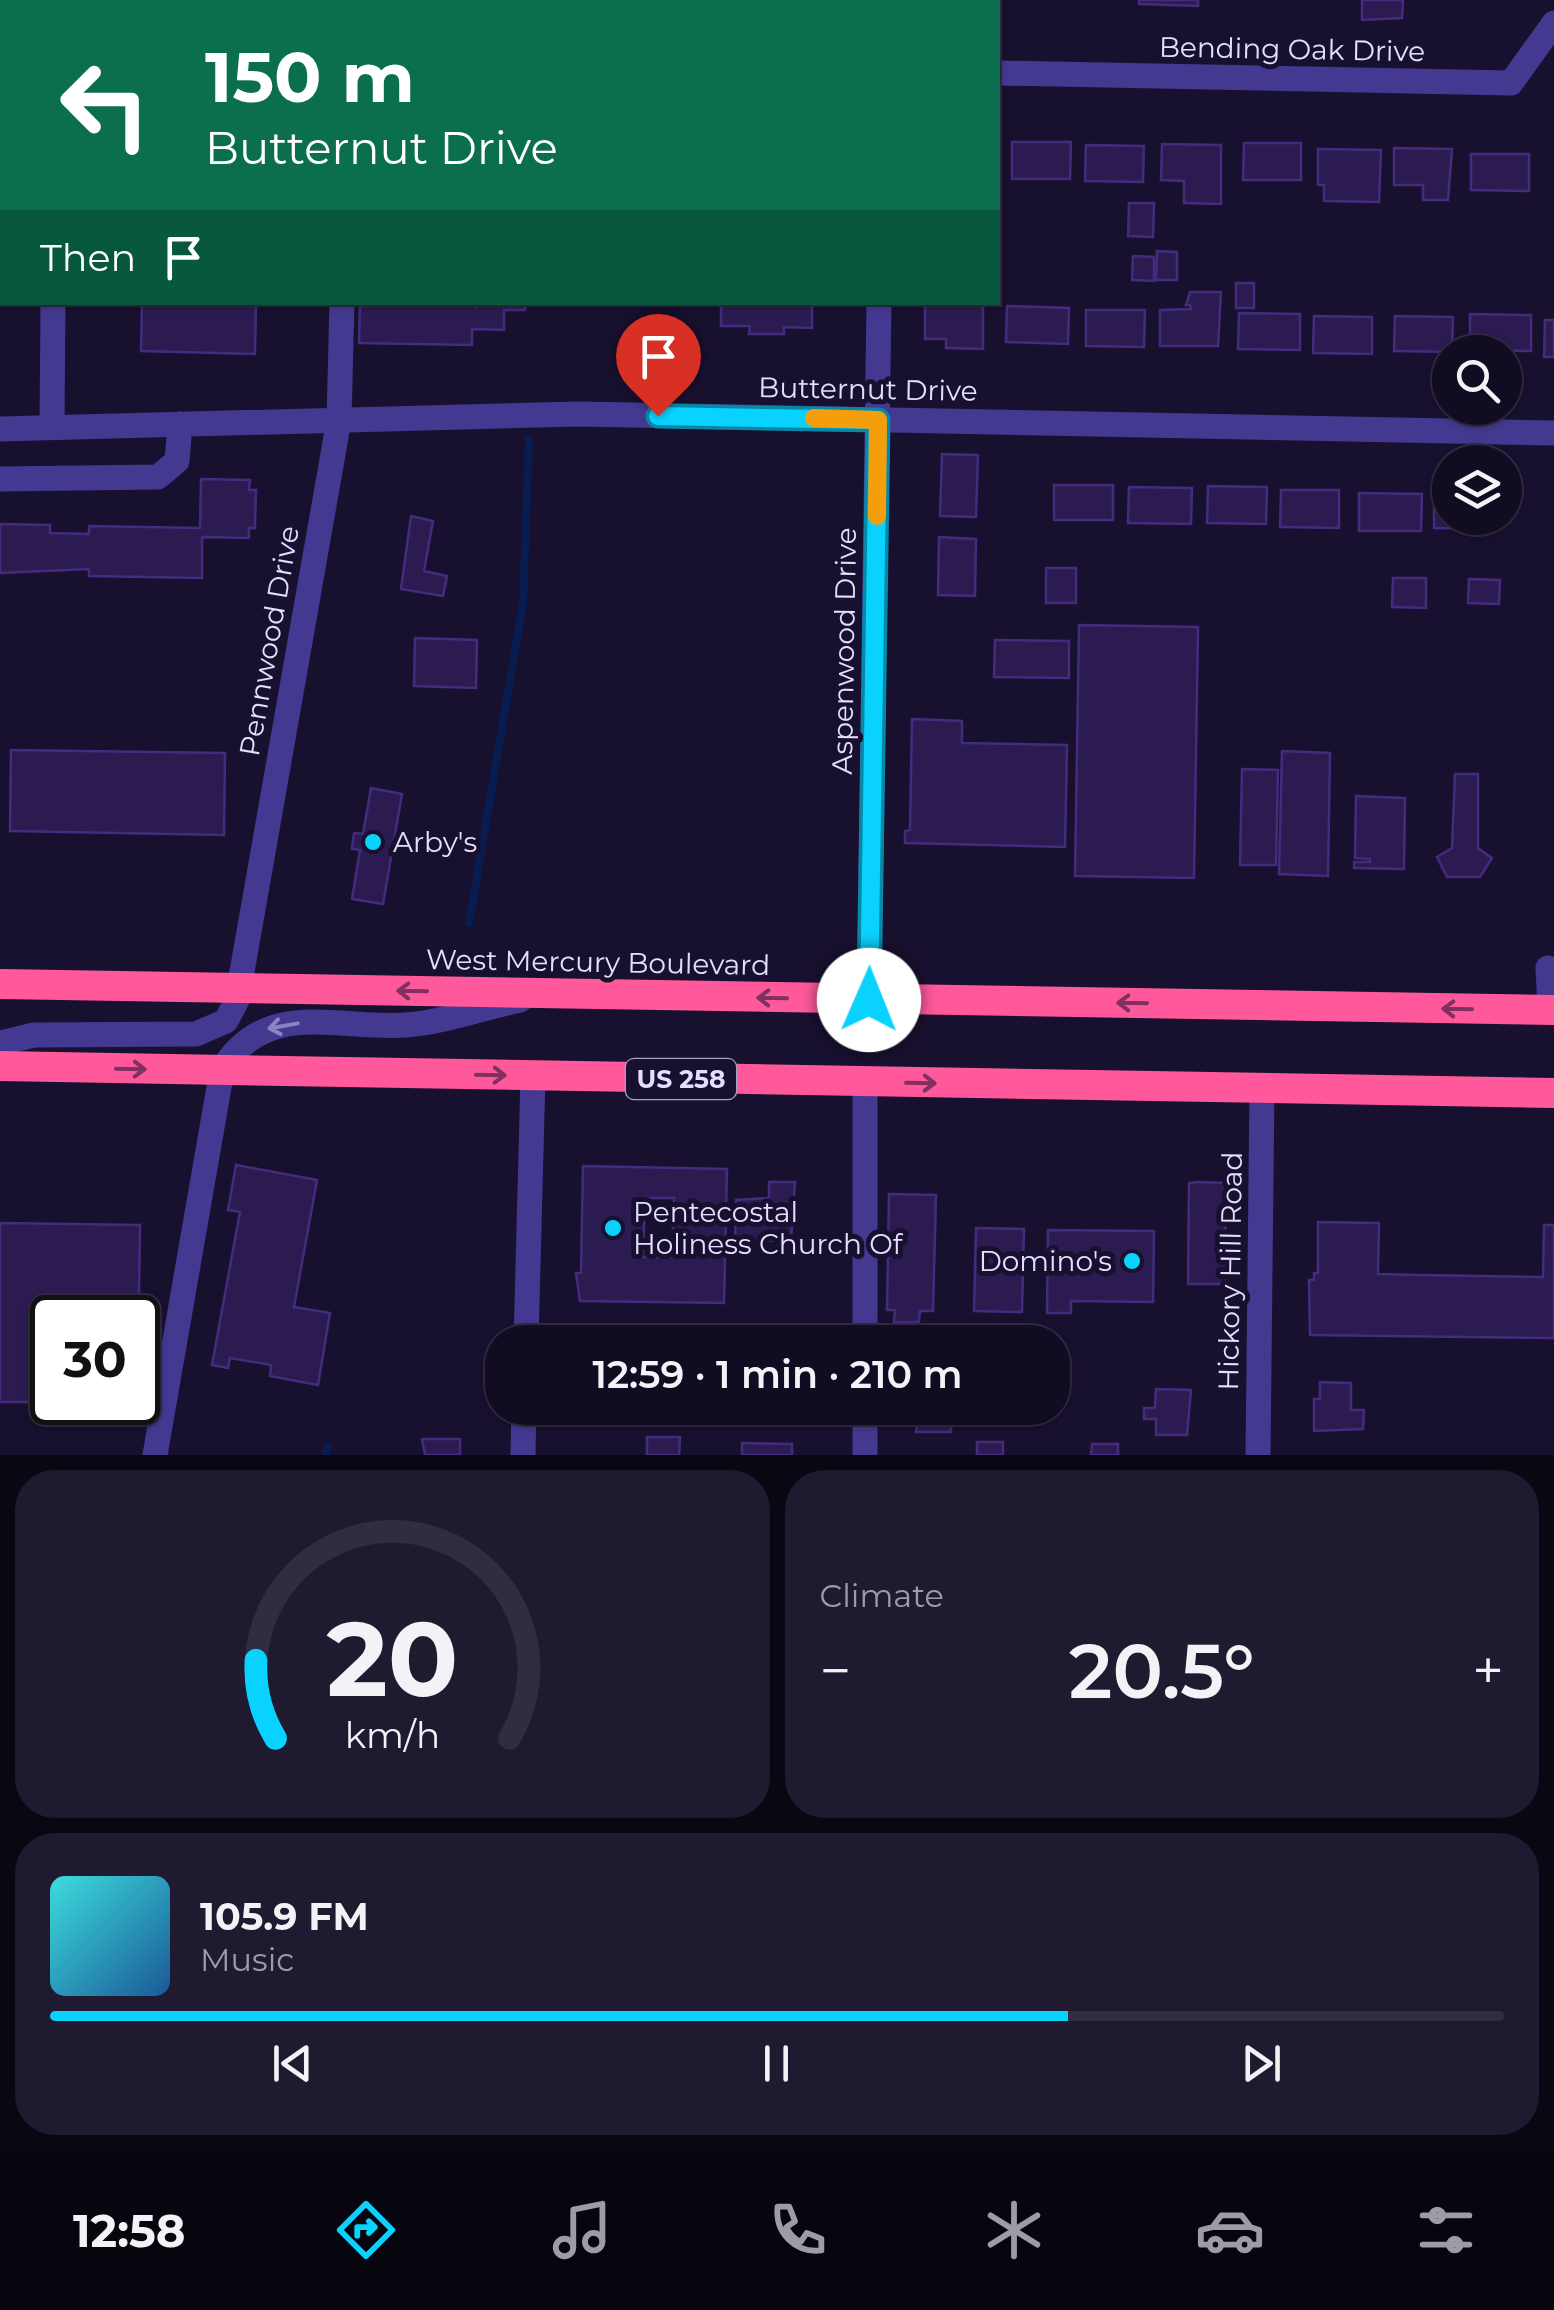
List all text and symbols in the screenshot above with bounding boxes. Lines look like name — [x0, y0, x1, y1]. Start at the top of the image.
street label: Bending Oak Drive — [1159, 30, 1425, 68]
text: 150 m — [205, 34, 415, 120]
icon: left — [40, 40, 170, 170]
text: Butternut Drive — [205, 120, 558, 175]
icon: arrive — [156, 230, 211, 285]
text: Then — [40, 234, 136, 281]
pin — [616, 314, 701, 417]
icon: arrive — [631, 329, 686, 384]
map controls — [1432, 335, 1522, 535]
button: search — [1432, 335, 1522, 425]
street label: Butternut Drive — [758, 370, 978, 408]
button: layers — [1432, 445, 1522, 535]
street label: Pennwood Drive — [232, 523, 306, 759]
street label: Aspenwood Drive — [825, 527, 863, 775]
place label: Arby's — [393, 825, 477, 859]
marker: Arby's — [362, 831, 384, 853]
street label: West Mercury Boulevard — [426, 942, 770, 982]
position arrow — [817, 948, 921, 1052]
one-way arrow — [396, 982, 428, 1000]
one-way arrow — [756, 988, 788, 1007]
one-way arrow — [1116, 994, 1148, 1012]
one-way arrow — [1441, 999, 1473, 1018]
one-way arrow — [267, 1017, 300, 1036]
one-way arrow — [115, 1059, 147, 1078]
road number: US 258 — [626, 1059, 736, 1099]
one-way arrow — [474, 1065, 506, 1084]
one-way arrow — [904, 1074, 936, 1092]
street label: Hickory Hill Road — [1211, 1151, 1249, 1391]
place label: Pentecostal Holiness Church Of — [633, 1195, 904, 1261]
marker: Pentecostal Holiness Church Of — [602, 1217, 624, 1239]
place label: Domino's — [979, 1244, 1112, 1278]
marker: Domino's — [1121, 1250, 1143, 1272]
speed limit sign: 30 — [30, 1295, 160, 1425]
text: 12:59 · 1 min · 210 m — [592, 1351, 963, 1398]
text: Climate — [820, 1576, 944, 1615]
text: 20 — [326, 1595, 458, 1722]
text: 20.5° — [1069, 1625, 1255, 1717]
text: − — [820, 1637, 851, 1704]
text: + — [1472, 1637, 1504, 1704]
text: km/h — [345, 1713, 440, 1757]
text: 105.9 FM — [200, 1893, 369, 1940]
text: Music — [200, 1940, 294, 1979]
icon: previous — [265, 2036, 320, 2091]
icon: pause — [749, 2036, 804, 2091]
icon: next — [1234, 2036, 1289, 2091]
icon: directions — [331, 2195, 401, 2265]
icon: music — [547, 2195, 617, 2265]
icon: phone — [763, 2195, 833, 2265]
icon: climate — [979, 2195, 1049, 2265]
icon: car — [1195, 2195, 1265, 2265]
icon: filters — [1411, 2195, 1481, 2265]
text: 12:58 — [73, 2203, 185, 2258]

